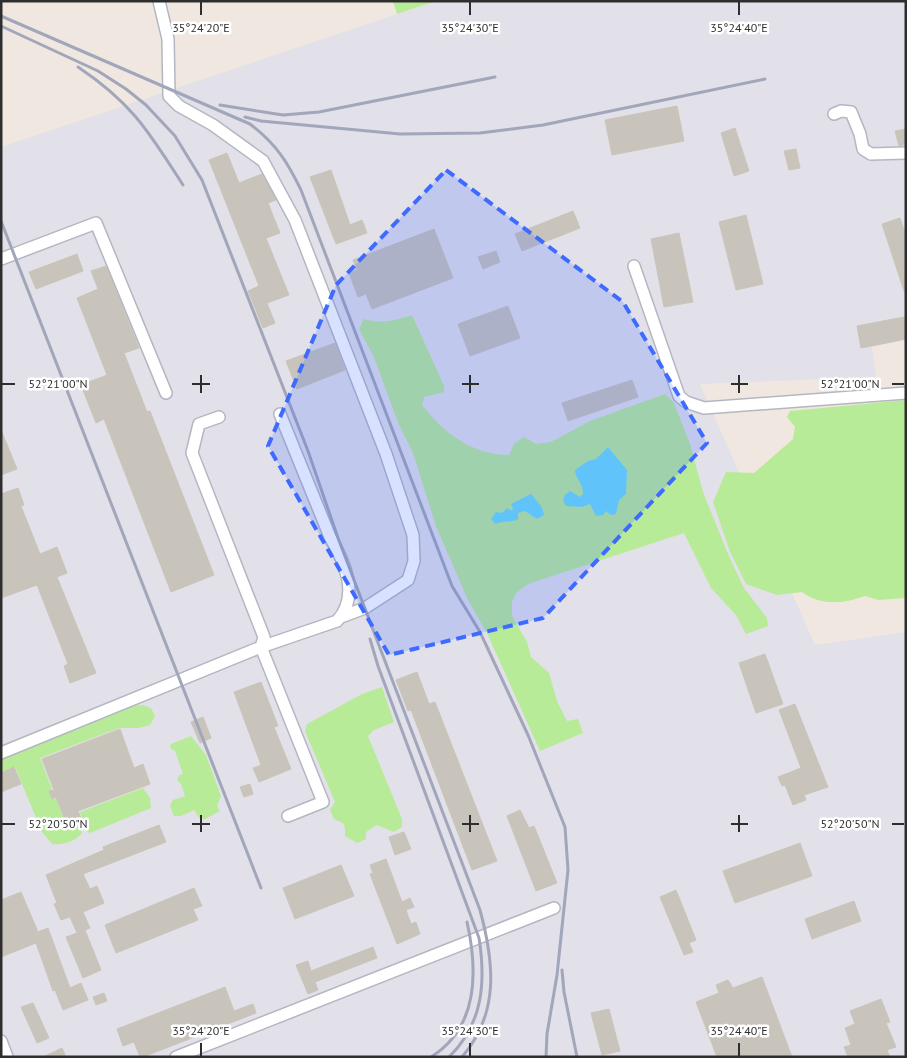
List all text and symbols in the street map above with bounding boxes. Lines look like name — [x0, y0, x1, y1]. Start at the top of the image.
text: 35°24'20"E — [172, 20, 230, 35]
text: 35°24'30"E — [441, 20, 499, 35]
text: 35°24'40"E — [710, 20, 768, 35]
text: 52°21'00"N — [28, 376, 88, 391]
text: 52°21'00"N — [820, 376, 880, 391]
text: 52°20'50"N — [28, 816, 88, 831]
text: 52°20'50"N — [820, 816, 880, 831]
text: 35°24'20"E — [172, 1023, 230, 1038]
text: 35°24'30"E — [441, 1023, 499, 1038]
text: 35°24'40"E — [710, 1023, 768, 1038]

